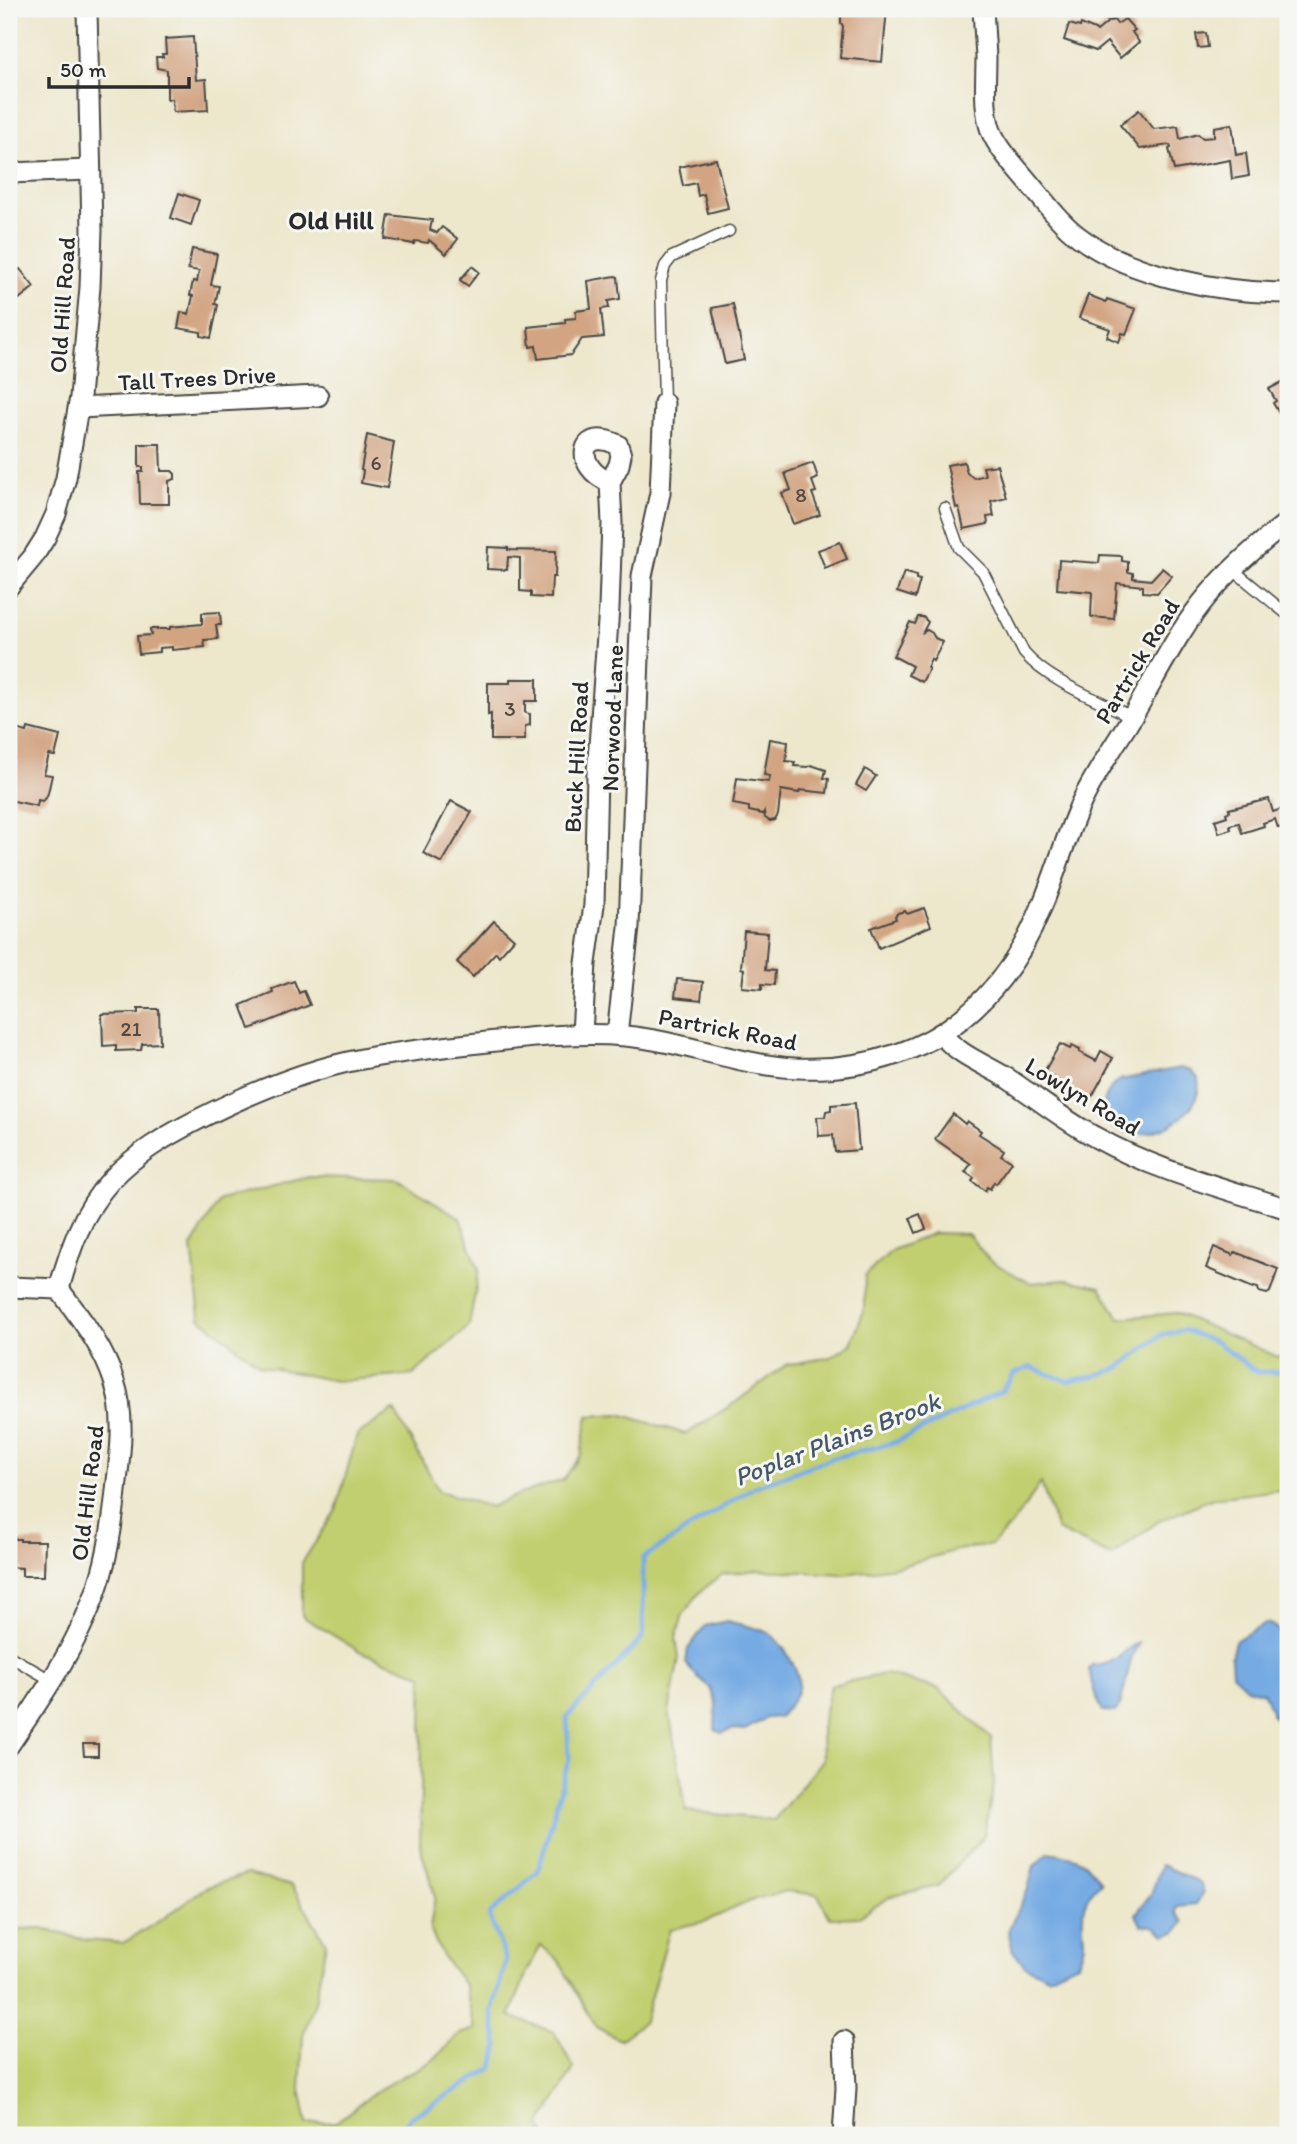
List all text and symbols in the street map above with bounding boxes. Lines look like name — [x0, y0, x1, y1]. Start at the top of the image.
scale bar — [49, 46, 189, 90]
text: 50 m — [60, 57, 107, 82]
district label: Old Hill — [288, 204, 374, 236]
street label: Old Hill Road — [43, 236, 81, 374]
street label: Tall Trees Drive — [117, 359, 277, 397]
house number: 6 — [370, 450, 382, 475]
house number: 8 — [795, 482, 807, 507]
street label: Partrick Road — [1088, 593, 1186, 729]
street label: Norwood Lane — [595, 644, 629, 792]
street label: Buck Hill Road — [558, 680, 594, 834]
house number: 3 — [504, 696, 516, 721]
street label: Partrick Road — [656, 1001, 800, 1057]
house number: 21 — [121, 1016, 142, 1041]
street label: Lowlyn Road — [1020, 1050, 1146, 1142]
water label: Poplar Plains Brook — [729, 1384, 946, 1493]
street label: Old Hill Road — [64, 1423, 110, 1563]

